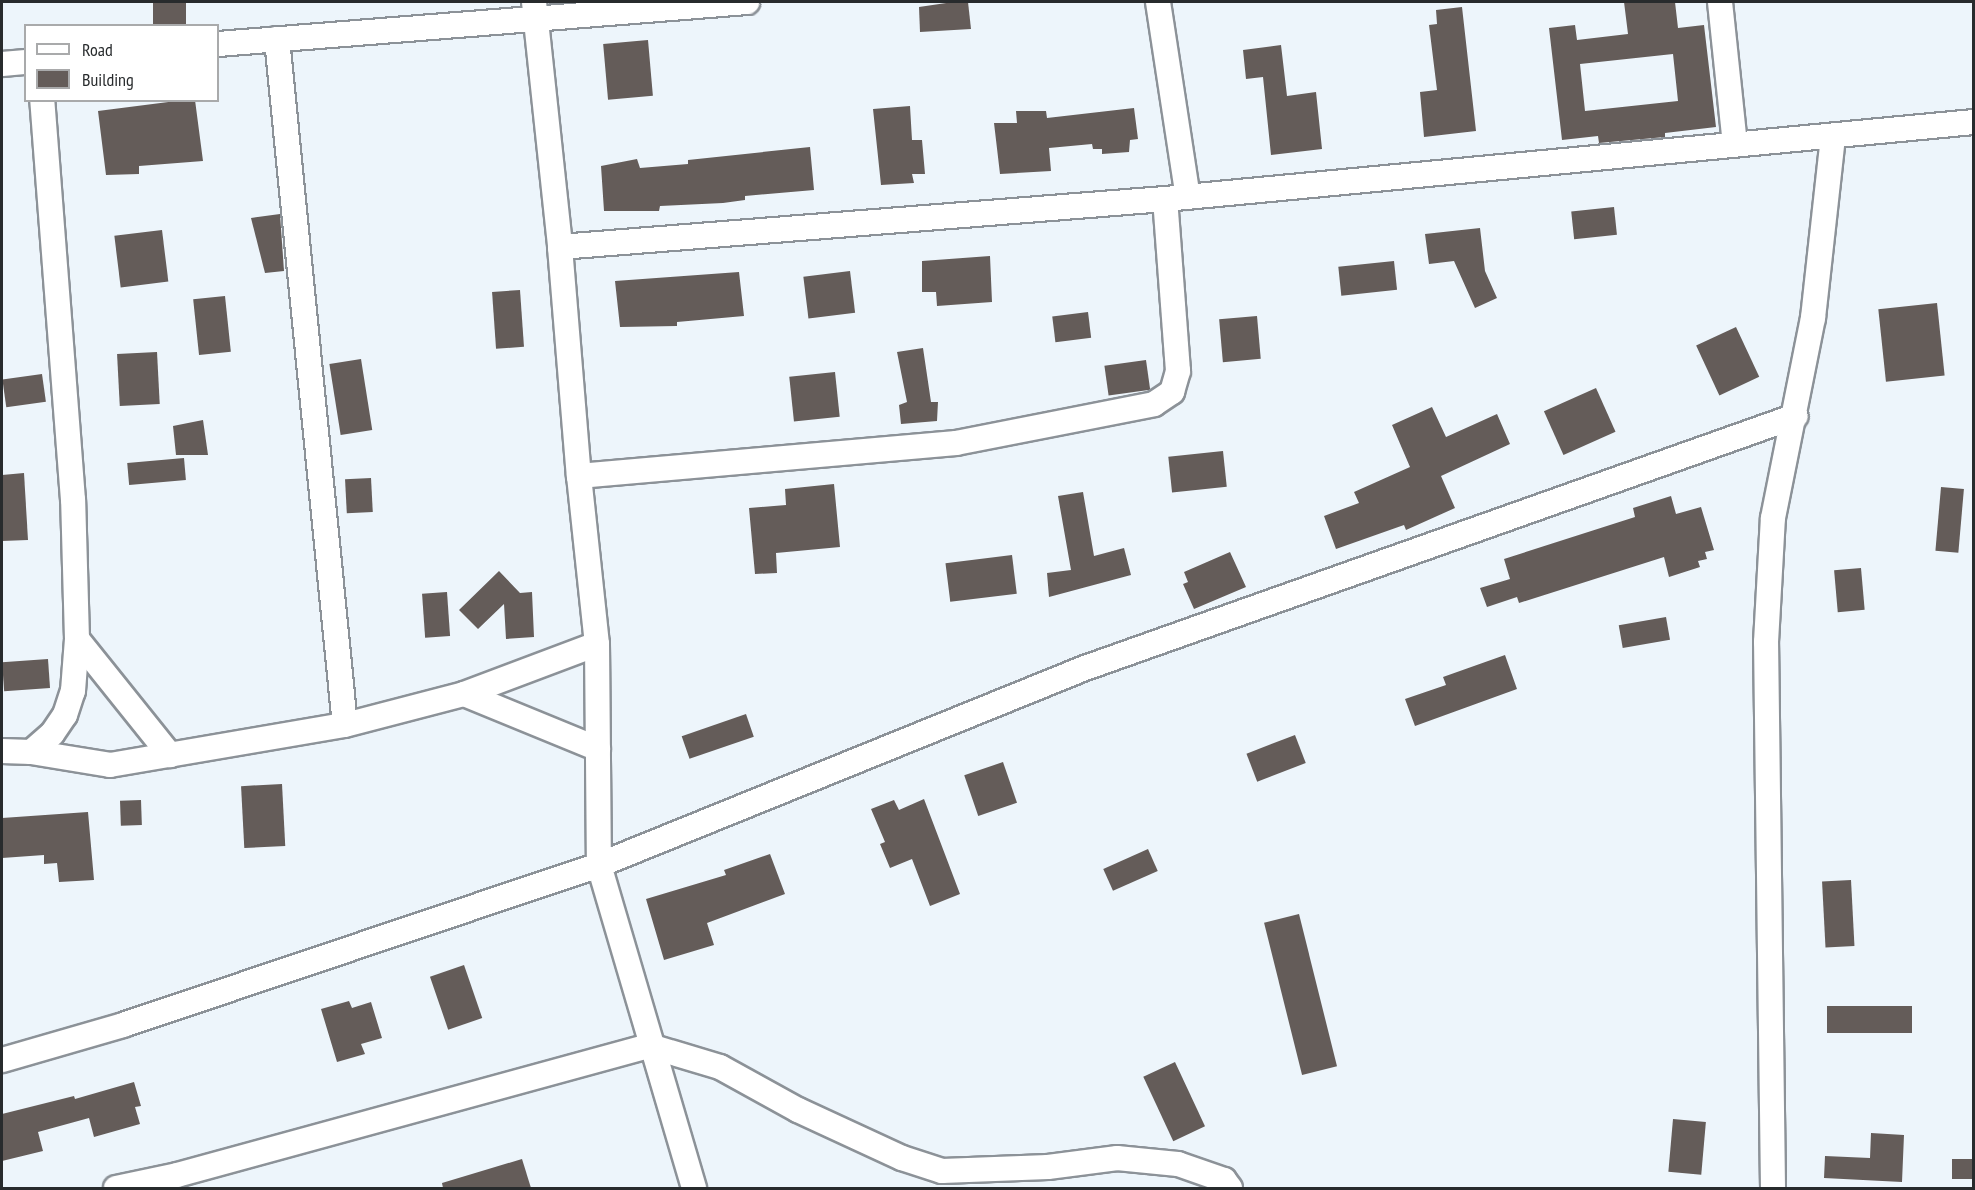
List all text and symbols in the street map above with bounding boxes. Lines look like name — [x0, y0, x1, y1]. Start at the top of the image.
legend — [24, 24, 219, 102]
text: Road — [82, 38, 113, 61]
text: Building — [82, 68, 134, 91]

